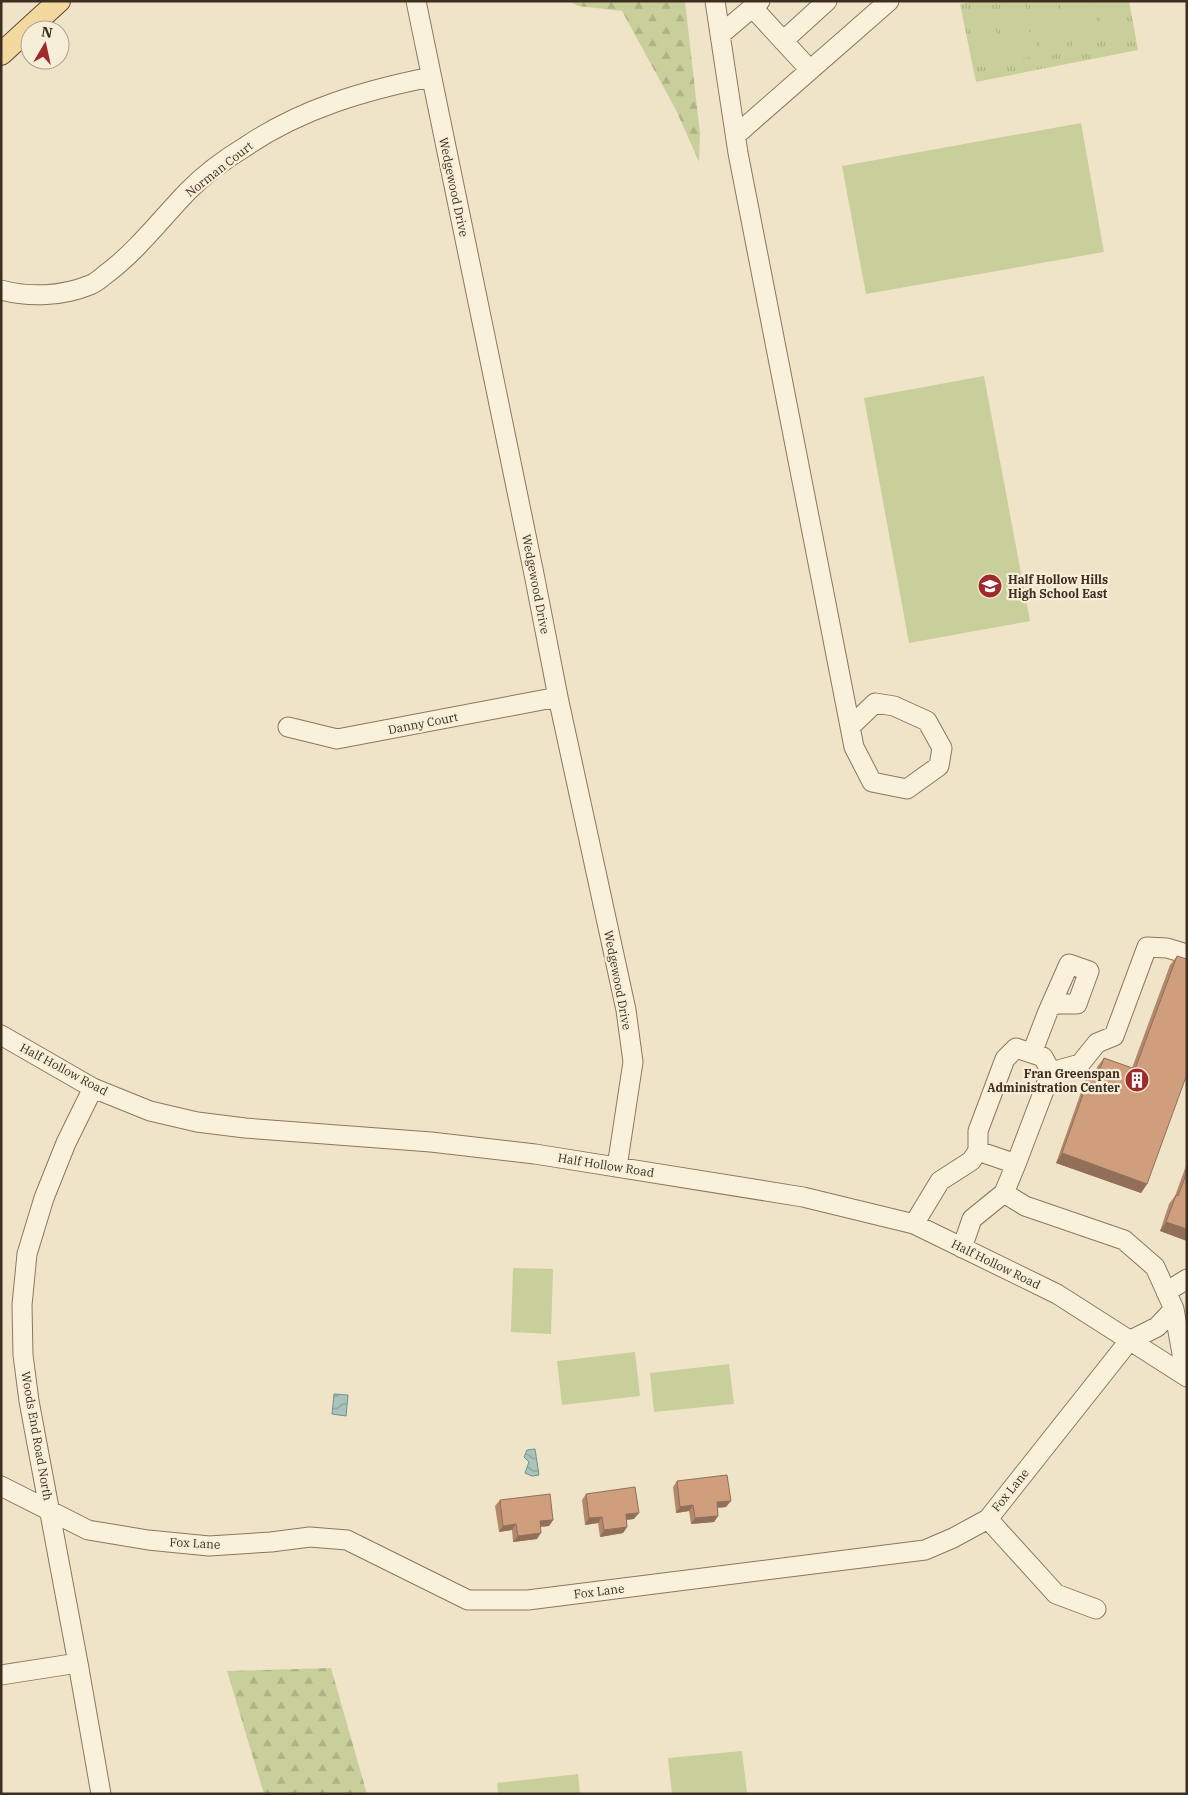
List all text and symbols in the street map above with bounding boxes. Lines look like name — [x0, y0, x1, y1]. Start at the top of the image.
north arrow — [20, 20, 70, 70]
text: N — [40, 22, 54, 42]
street label: Wedgewood Drive — [436, 136, 472, 238]
street label: Norman Court — [182, 138, 256, 200]
street label: Wedgewood Drive — [519, 533, 553, 635]
place label: Half Hollow Hills High School East — [1008, 572, 1108, 601]
school or university icon: Half Hollow Hills High School East — [977, 573, 1003, 599]
street label: Danny Court — [387, 709, 459, 737]
street label: Wedgewood Drive — [601, 929, 635, 1031]
street label: Half Hollow Road — [18, 1040, 110, 1098]
place label: Fran Greenspan Administration Center — [987, 1066, 1120, 1095]
building icon: Fran Greenspan Administration Center — [1124, 1067, 1150, 1093]
street label: Half Hollow Road — [557, 1150, 655, 1180]
street label: Half Hollow Road — [949, 1236, 1043, 1292]
street label: Woods End Road North — [18, 1370, 56, 1502]
street label: Fox Lane — [988, 1465, 1032, 1515]
street label: Fox Lane — [169, 1534, 221, 1552]
street label: Fox Lane — [573, 1580, 625, 1602]

